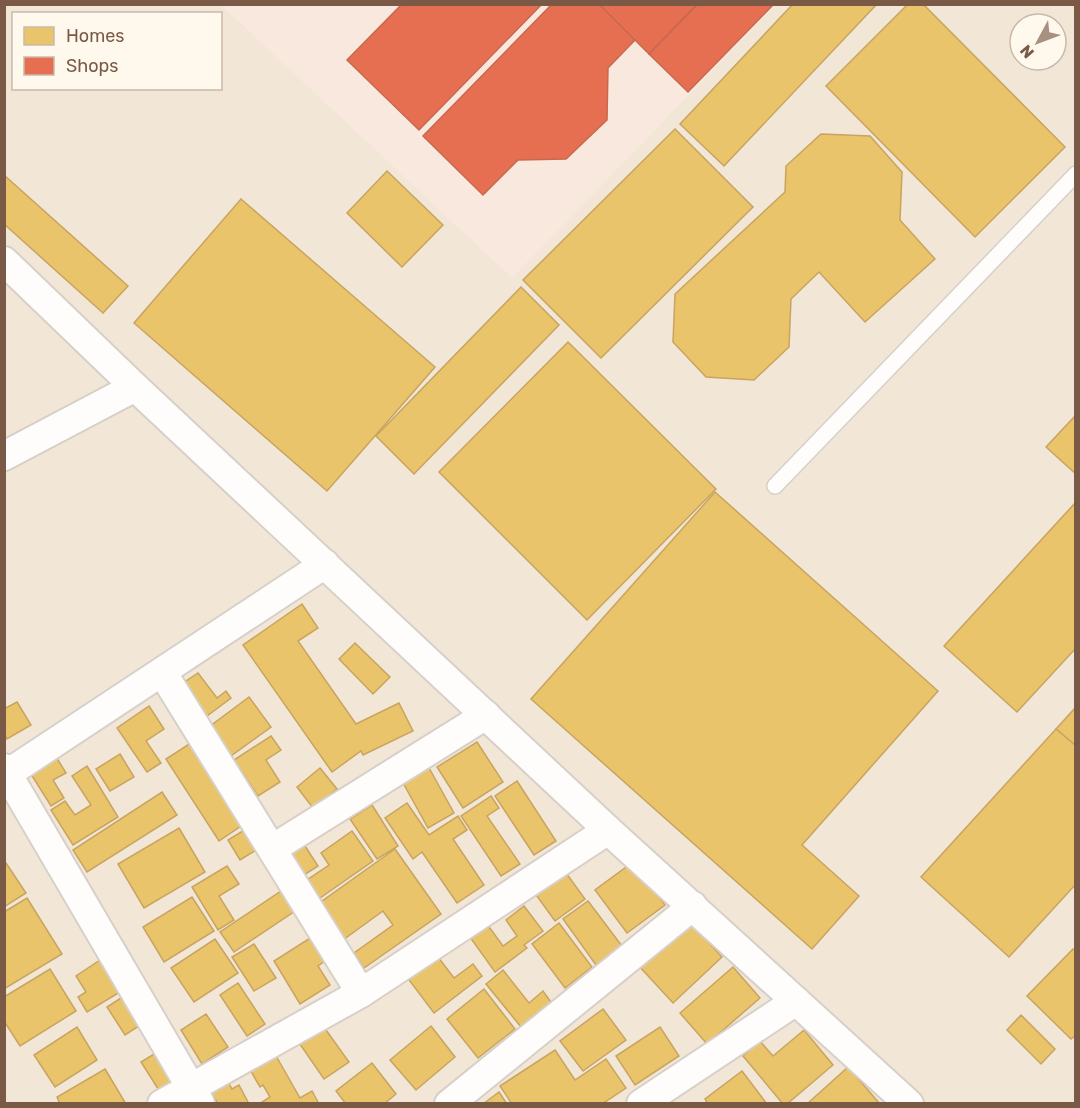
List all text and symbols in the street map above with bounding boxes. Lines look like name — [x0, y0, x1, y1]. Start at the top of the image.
legend — [12, 12, 222, 90]
north arrow — [1008, 12, 1068, 72]
text: Homes — [66, 25, 124, 47]
text: N — [1016, 41, 1038, 62]
text: Shops — [66, 55, 118, 77]

